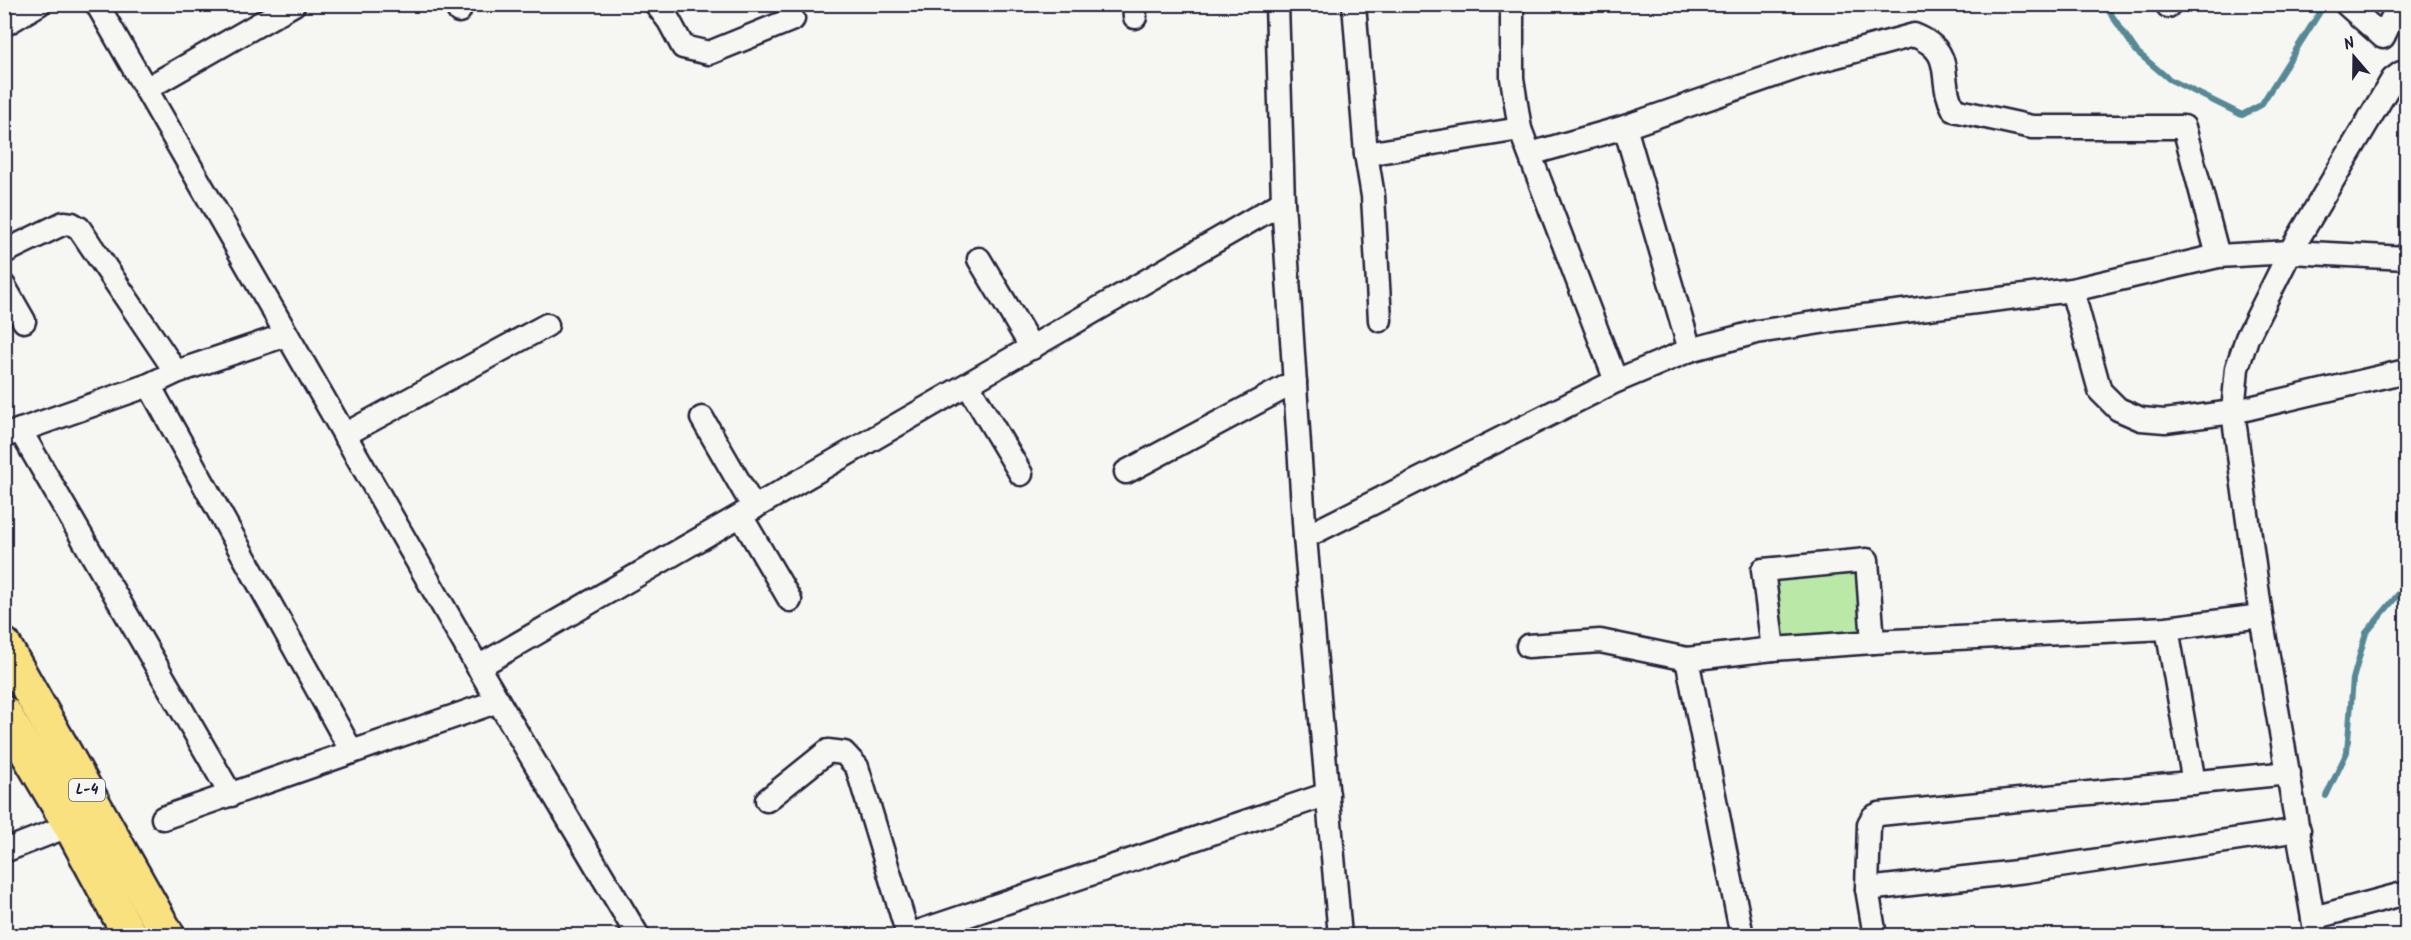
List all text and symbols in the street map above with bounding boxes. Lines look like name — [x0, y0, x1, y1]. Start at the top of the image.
north arrow — [2324, 27, 2384, 87]
text: N — [2340, 31, 2358, 58]
road number: L-4 — [69, 779, 105, 801]

